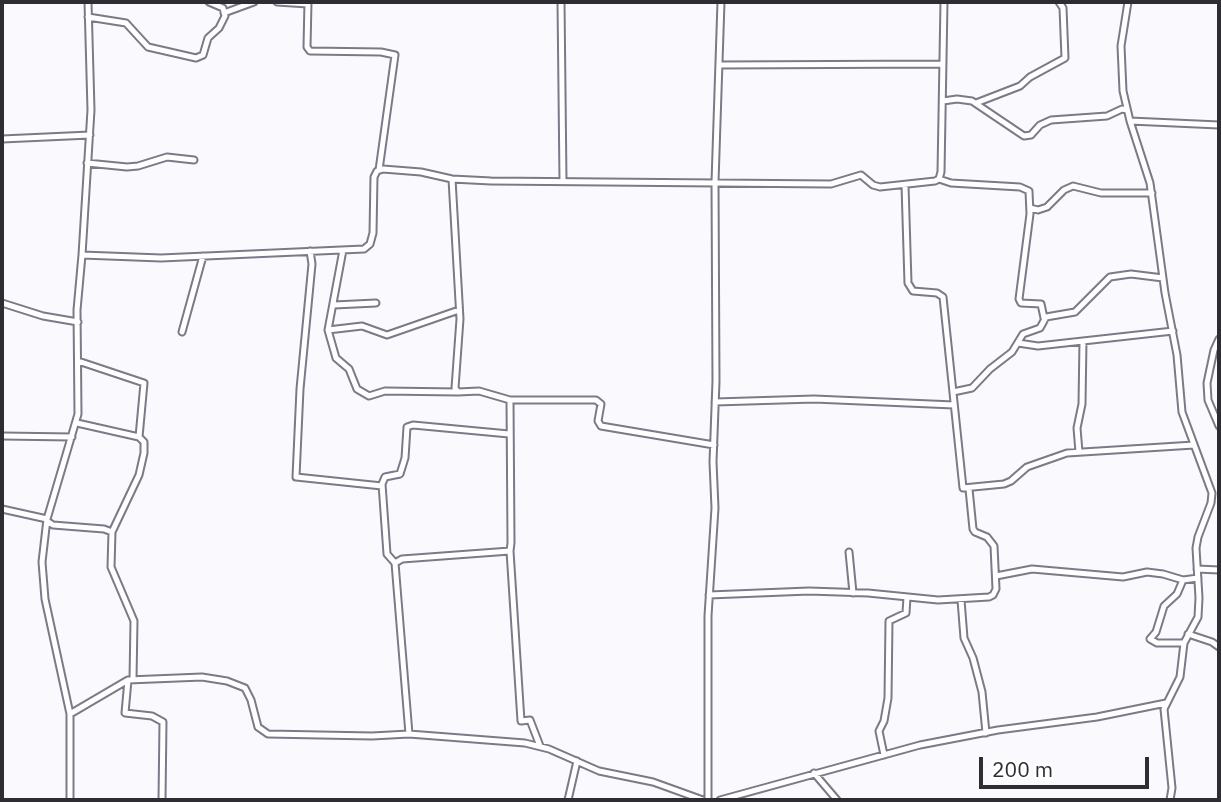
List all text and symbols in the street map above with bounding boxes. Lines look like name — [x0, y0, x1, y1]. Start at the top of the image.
scale bar — [983, 742, 1153, 786]
text: 200 m — [992, 755, 1053, 783]

